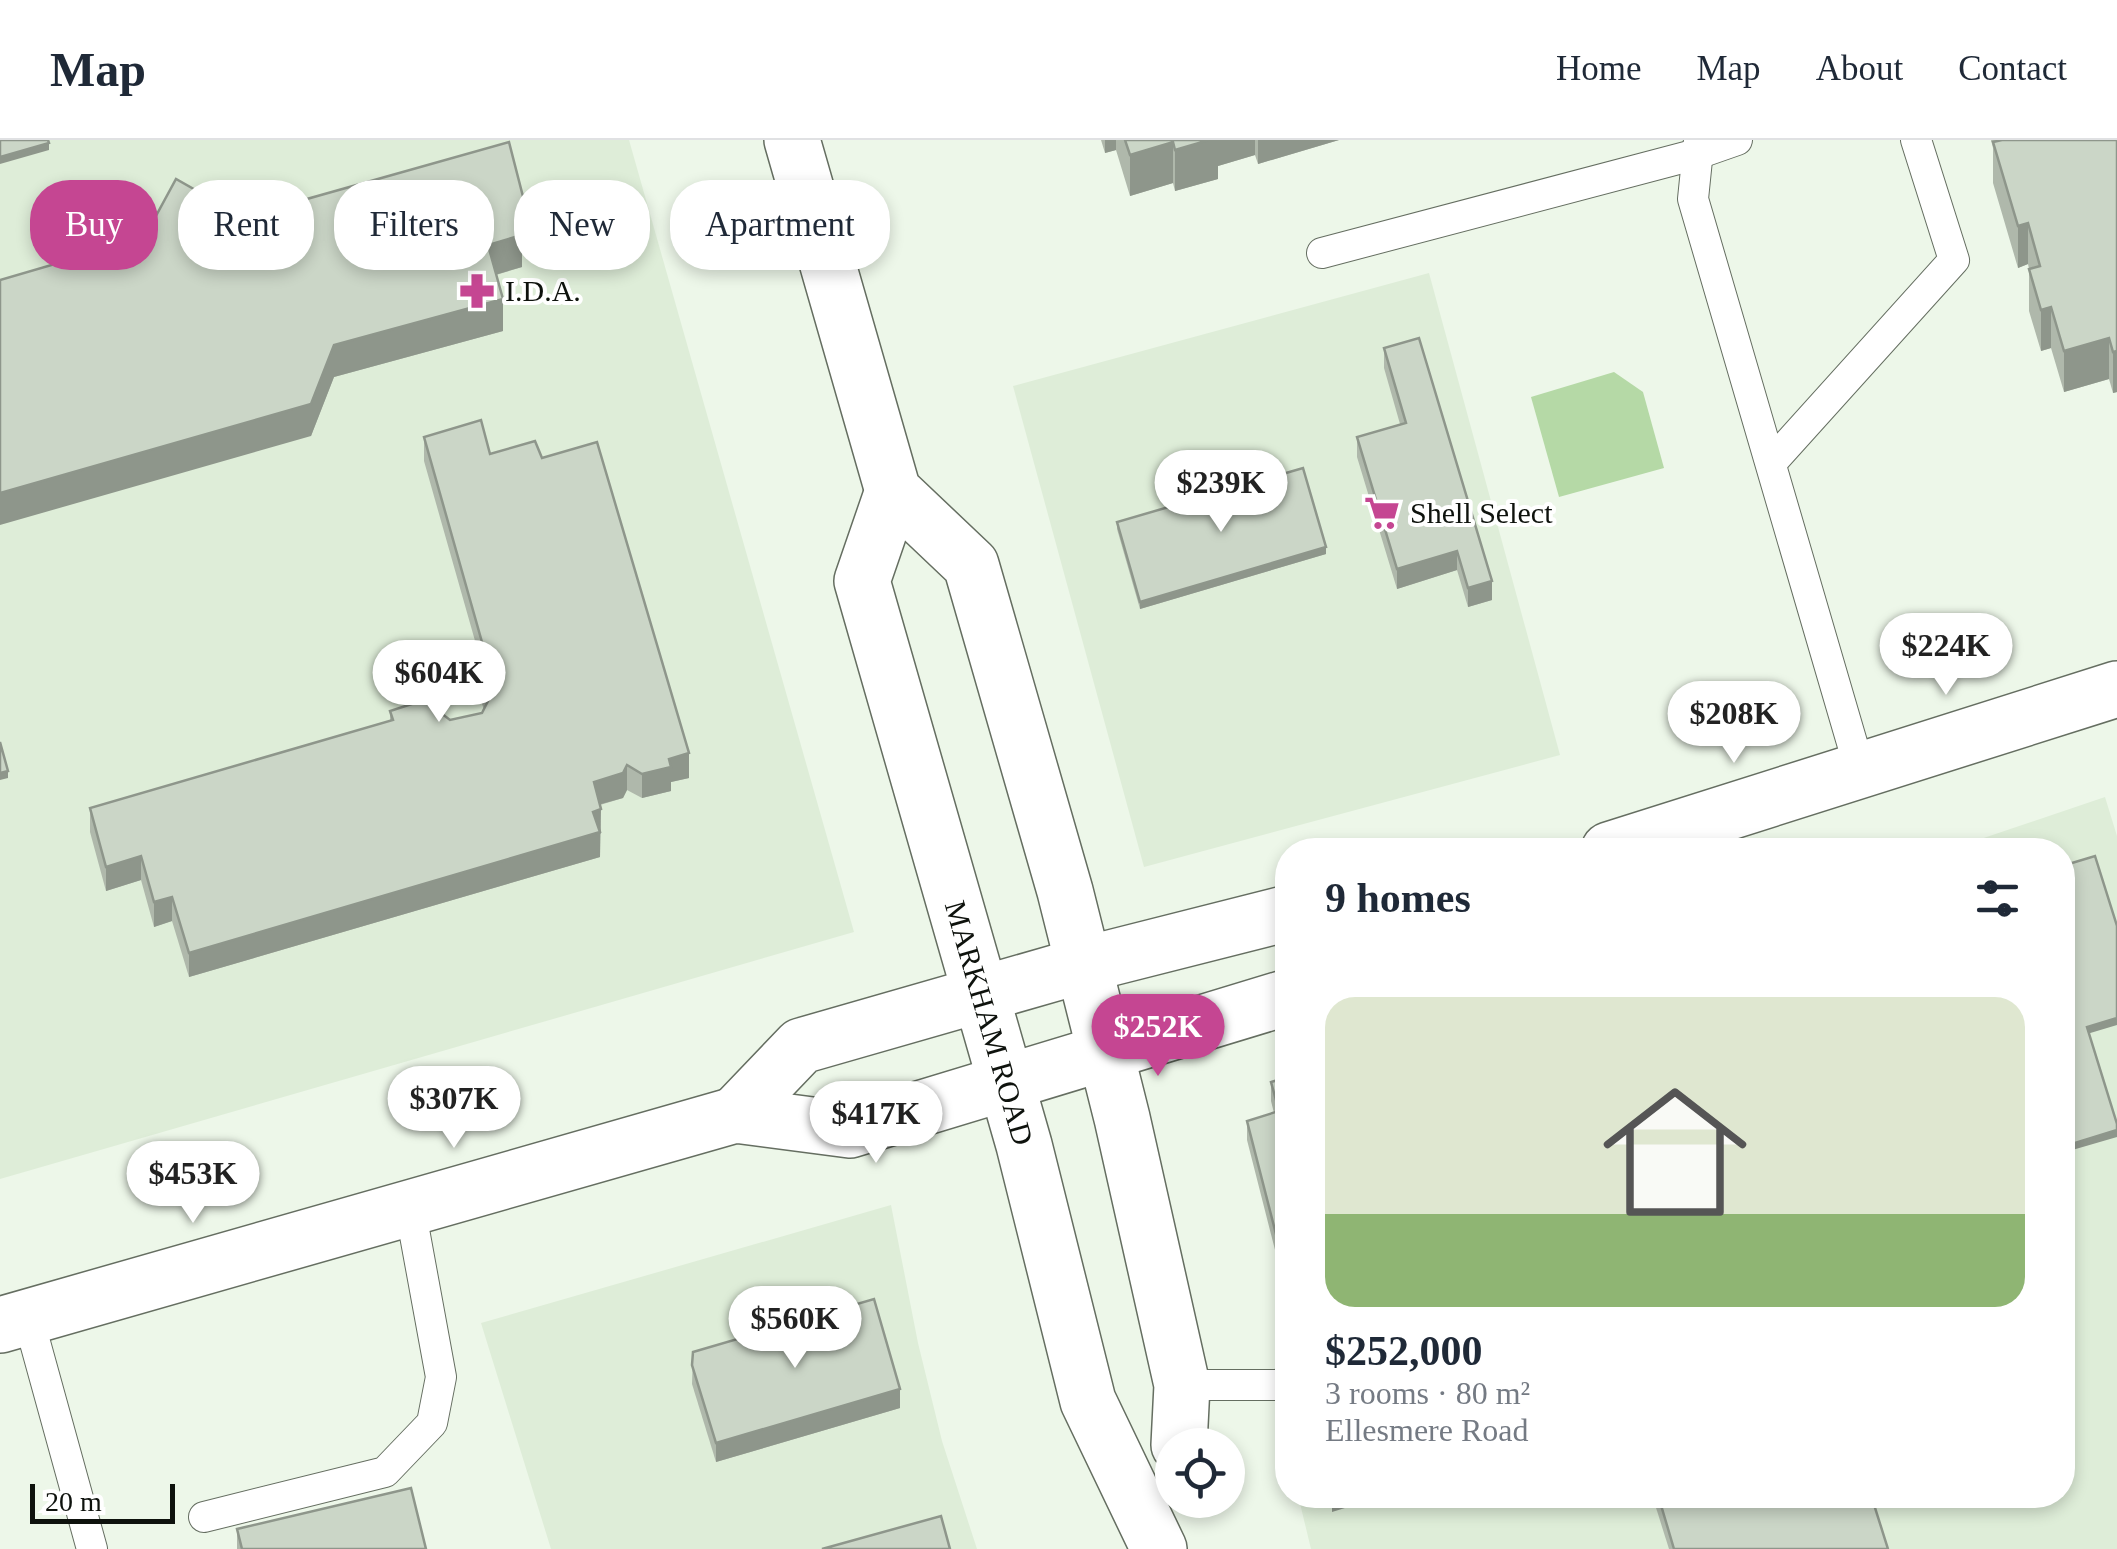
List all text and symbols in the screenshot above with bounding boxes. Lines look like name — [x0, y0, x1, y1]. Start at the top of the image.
text: Map — [50, 43, 146, 96]
text: Home — [1556, 49, 1641, 88]
text: Map — [1696, 49, 1761, 88]
text: About — [1816, 49, 1903, 88]
text: Contact — [1958, 49, 2067, 88]
chip: Buy — [30, 180, 158, 270]
chip: Rent — [178, 180, 314, 270]
chip: Filters — [334, 180, 494, 270]
chip: New — [514, 180, 650, 270]
chip: Apartment — [670, 180, 890, 270]
pharmacy icon: I.D.A. — [458, 272, 496, 310]
place label: I.D.A. — [505, 274, 581, 307]
pin: $239K — [1151, 450, 1291, 535]
text: $239K — [1177, 464, 1265, 500]
supermarket icon: Shell Select — [1363, 494, 1401, 532]
place label: Shell Select — [1410, 496, 1553, 529]
pin: $224K — [1876, 613, 2016, 698]
text: $224K — [1902, 627, 1990, 663]
pin: $604K — [369, 640, 509, 725]
text: $604K — [395, 654, 483, 690]
pin: $208K — [1664, 681, 1804, 766]
text: $208K — [1690, 695, 1778, 731]
icon: filters — [1970, 871, 2025, 926]
text: 9 homes — [1325, 875, 1471, 921]
street label: MARKHAM ROAD — [939, 897, 1040, 1149]
pin: $252K — [1088, 994, 1228, 1079]
text: $252K — [1114, 1008, 1202, 1044]
icon: home — [1585, 1062, 1765, 1242]
pin: $307K — [384, 1066, 524, 1151]
text: $307K — [410, 1080, 498, 1116]
pin: $417K — [806, 1081, 946, 1166]
text: $417K — [832, 1095, 920, 1131]
pin: $453K — [123, 1141, 263, 1226]
text: $453K — [149, 1155, 237, 1191]
pin: $560K — [725, 1286, 865, 1371]
text: $560K — [751, 1300, 839, 1336]
text: $252,000 — [1325, 1328, 1483, 1374]
text: 3 rooms · 80 m² — [1325, 1375, 1530, 1411]
text: Ellesmere Road — [1325, 1412, 1528, 1448]
map controls — [1155, 1428, 1245, 1518]
button: locate — [1155, 1428, 1245, 1518]
scale bar — [30, 1479, 175, 1524]
text: 20 m — [45, 1486, 102, 1517]

